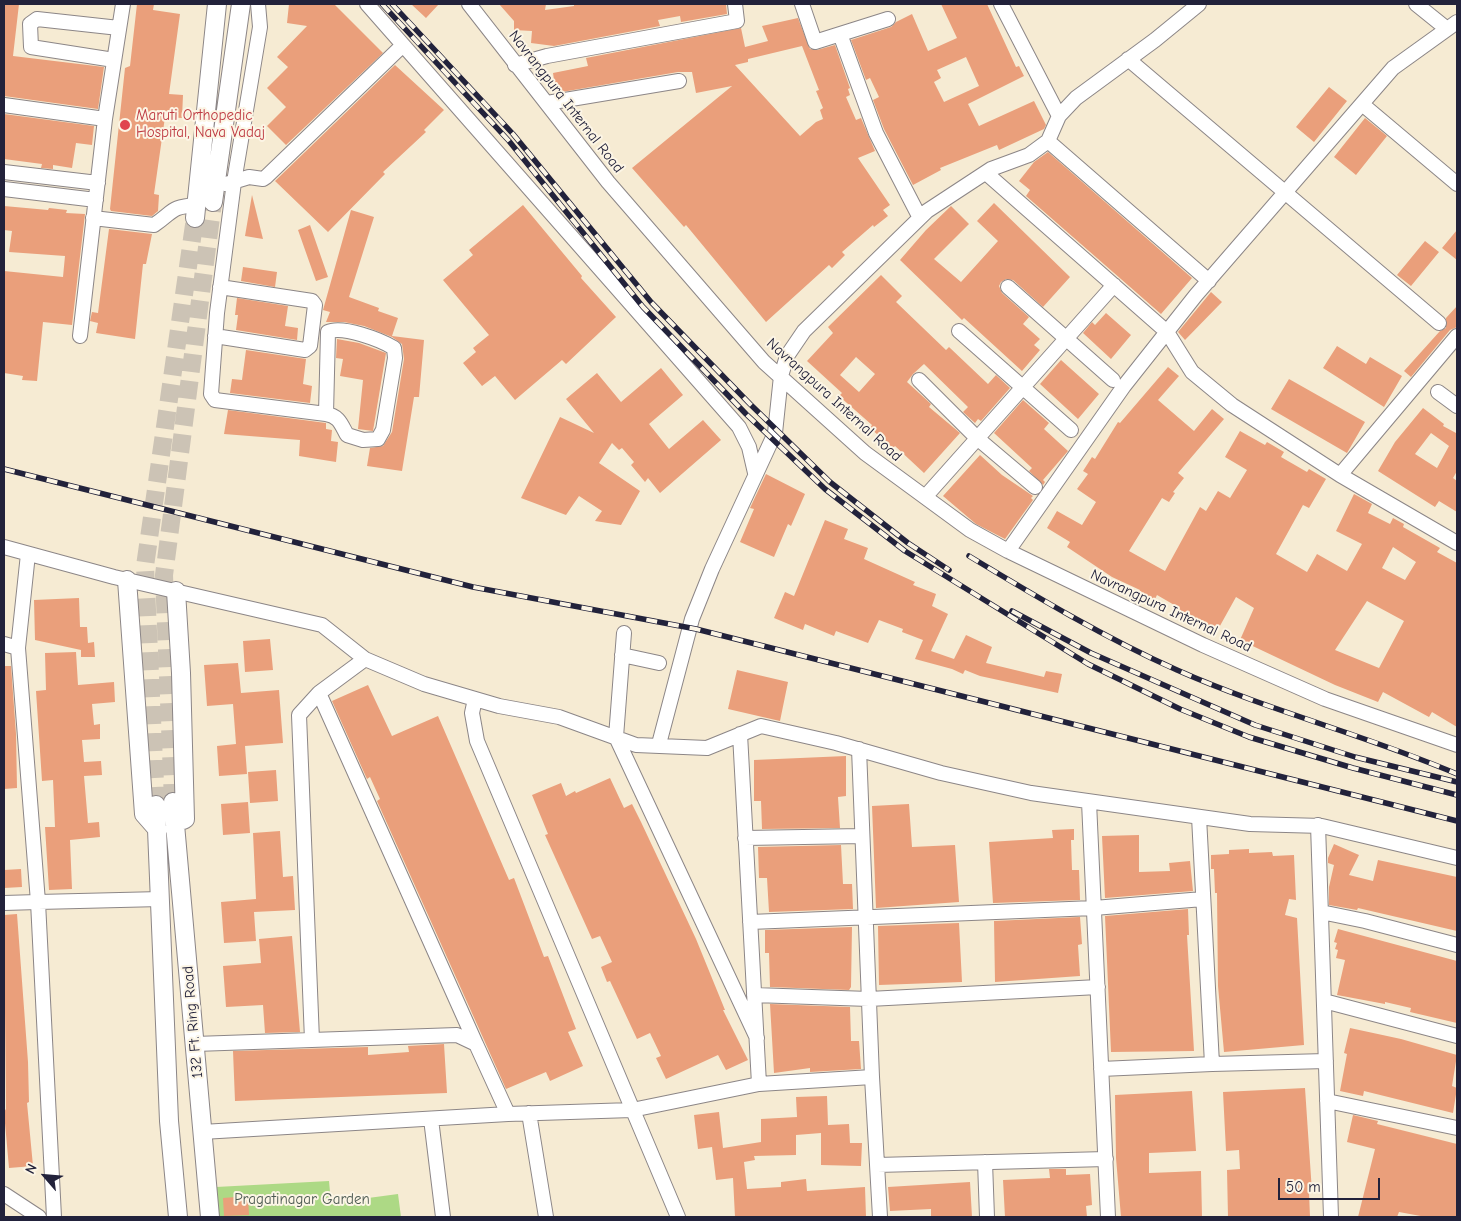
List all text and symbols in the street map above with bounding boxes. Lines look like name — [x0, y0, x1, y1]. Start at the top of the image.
street label: Navrangpura Internal Road — [505, 27, 627, 177]
place label: Maruti Orthopedic Hospital, Nava Vadaj — [136, 107, 265, 142]
marker: Maruti Orthopedic Hospital, Nava Vadaj — [118, 118, 132, 132]
street label: Navrangpura Internal Road — [763, 334, 905, 466]
street label: Navrangpura Internal Road — [1088, 566, 1254, 656]
street label: 132 Ft. Ring Road — [179, 965, 207, 1079]
north arrow — [20, 1151, 70, 1201]
text: N — [22, 1161, 41, 1177]
scale bar — [1281, 1168, 1384, 1200]
text: 50 m — [1286, 1178, 1321, 1196]
park label: Pragatinagar Garden — [234, 1191, 370, 1209]

